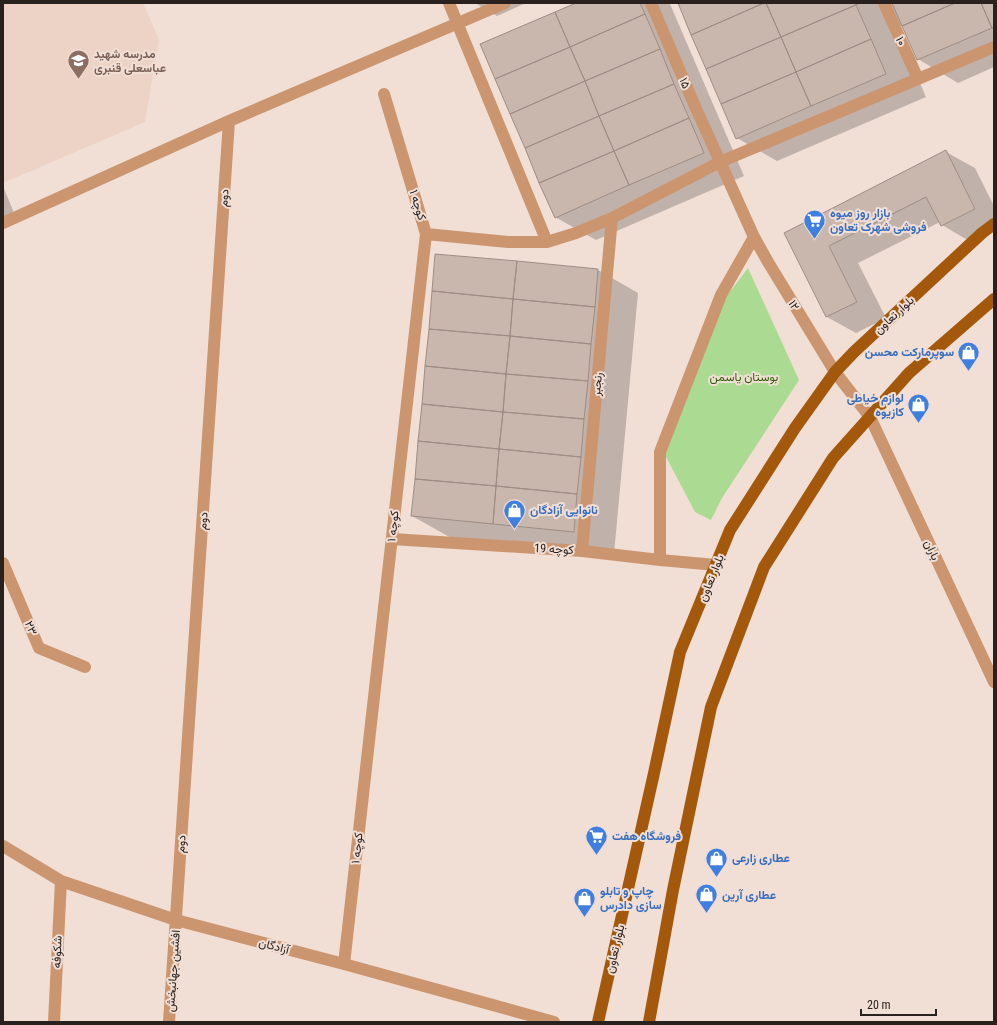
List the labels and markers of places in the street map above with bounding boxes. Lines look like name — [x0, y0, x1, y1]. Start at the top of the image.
place label: مدرسه شهید عباسعلی قنبری — [94, 47, 166, 76]
school or university icon: مدرسه شهید عباسعلی قنبری — [65, 48, 91, 81]
place label: بازار روز میوه فروشی شهرک تعاون — [830, 206, 927, 235]
supermarket icon: بازار روز میوه فروشی شهرک تعاون — [802, 207, 828, 240]
shop icon: سوپرمارکت محسن — [956, 339, 982, 372]
place label: سوپرمارکت محسن — [865, 345, 954, 360]
place label: لوازم خیاطی کازیوه — [847, 391, 905, 420]
shop icon: لوازم خیاطی کازیوه — [906, 392, 932, 425]
shop icon: نانوایی آزادگان — [502, 497, 528, 530]
place label: نانوایی آزادگان — [530, 503, 598, 518]
supermarket icon: فروشگاه هفت — [583, 823, 609, 856]
place label: فروشگاه هفت — [612, 829, 681, 844]
shop icon: عطاری زارعی — [704, 845, 730, 878]
place label: عطاری زارعی — [732, 851, 790, 866]
shop icon: عطاری آرین — [694, 882, 720, 915]
place label: چاپ و تابلو سازی دادرس — [600, 884, 662, 913]
shop icon: چاپ و تابلو سازی دادرس — [572, 885, 598, 918]
place label: عطاری آرین — [722, 888, 776, 903]

